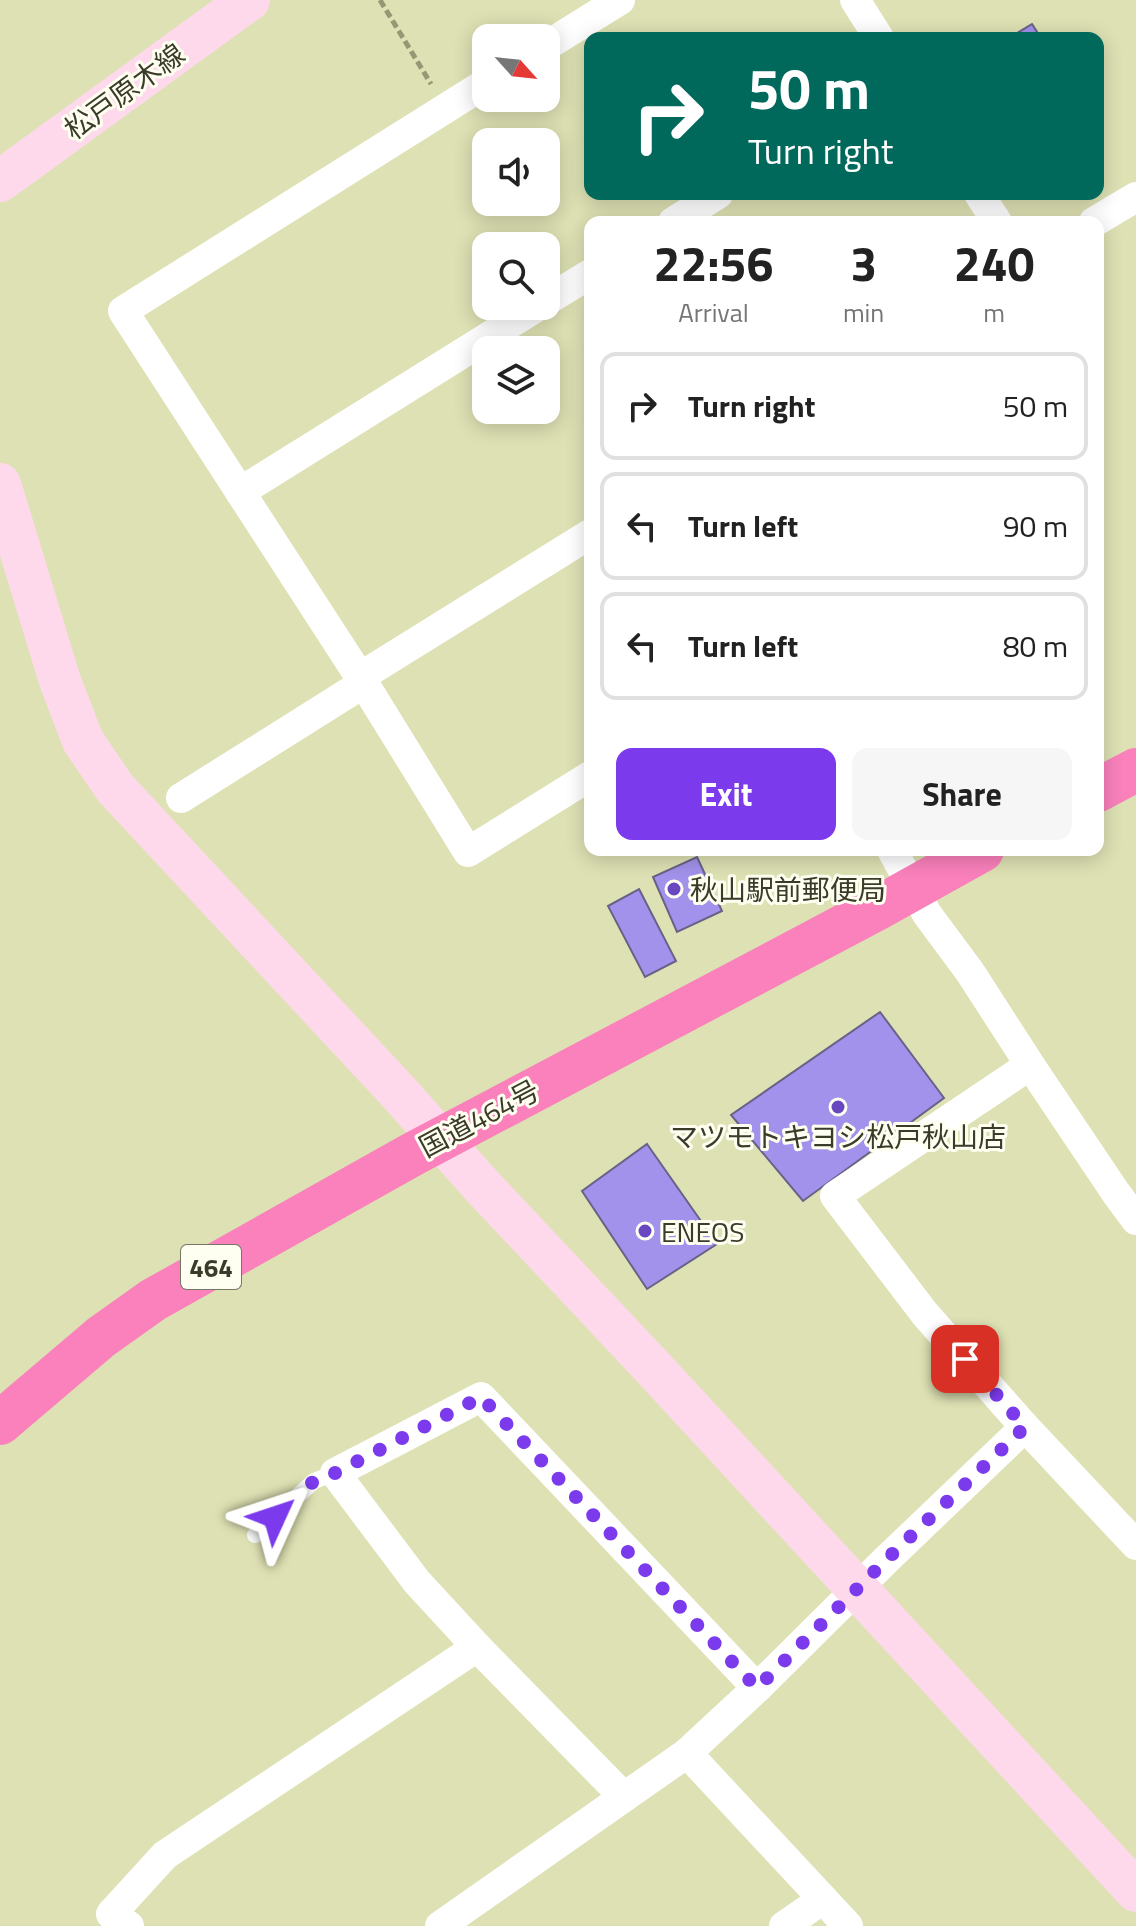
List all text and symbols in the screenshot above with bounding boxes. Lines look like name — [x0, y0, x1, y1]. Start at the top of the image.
north arrow — [472, 24, 560, 112]
map controls — [472, 24, 560, 424]
street label: 松戸原木線 — [55, 32, 193, 150]
text: 50 m — [748, 46, 870, 131]
icon: right — [616, 64, 720, 168]
text: Turn right — [748, 123, 893, 178]
button: sound — [472, 128, 560, 216]
text: 22:56 — [654, 227, 773, 300]
text: 3 — [850, 227, 877, 300]
text: 240 — [954, 227, 1034, 300]
button: search — [472, 232, 560, 320]
text: Arrival — [678, 293, 749, 332]
text: min — [843, 293, 884, 332]
text: m — [983, 293, 1005, 332]
button: layers — [472, 336, 560, 424]
text: Turn right — [688, 383, 816, 429]
text: 50 m — [1003, 383, 1068, 429]
icon: right — [620, 384, 664, 428]
text: Turn left — [688, 503, 798, 549]
text: 90 m — [1003, 503, 1068, 549]
icon: left — [620, 504, 664, 548]
text: Turn left — [688, 623, 798, 669]
text: 80 m — [1003, 623, 1068, 669]
icon: left — [620, 624, 664, 668]
button: Exit — [616, 748, 836, 840]
button: Share — [852, 748, 1072, 840]
place label: 秋山駅前郵便局 — [690, 868, 886, 911]
marker: 秋山駅前郵便局 — [665, 880, 683, 898]
street label: 国道464号 — [411, 1068, 547, 1168]
marker: マツモトキヨシ松戸秋山店 — [829, 1098, 847, 1116]
place label: マツモトキヨシ松戸秋山店 — [670, 1115, 1006, 1158]
place label: ENEOS — [661, 1210, 744, 1253]
marker: ENEOS — [636, 1222, 654, 1240]
road number: 464 — [181, 1245, 241, 1289]
pin — [931, 1325, 999, 1393]
icon: arrive — [943, 1337, 987, 1381]
position arrow — [233, 1475, 317, 1559]

